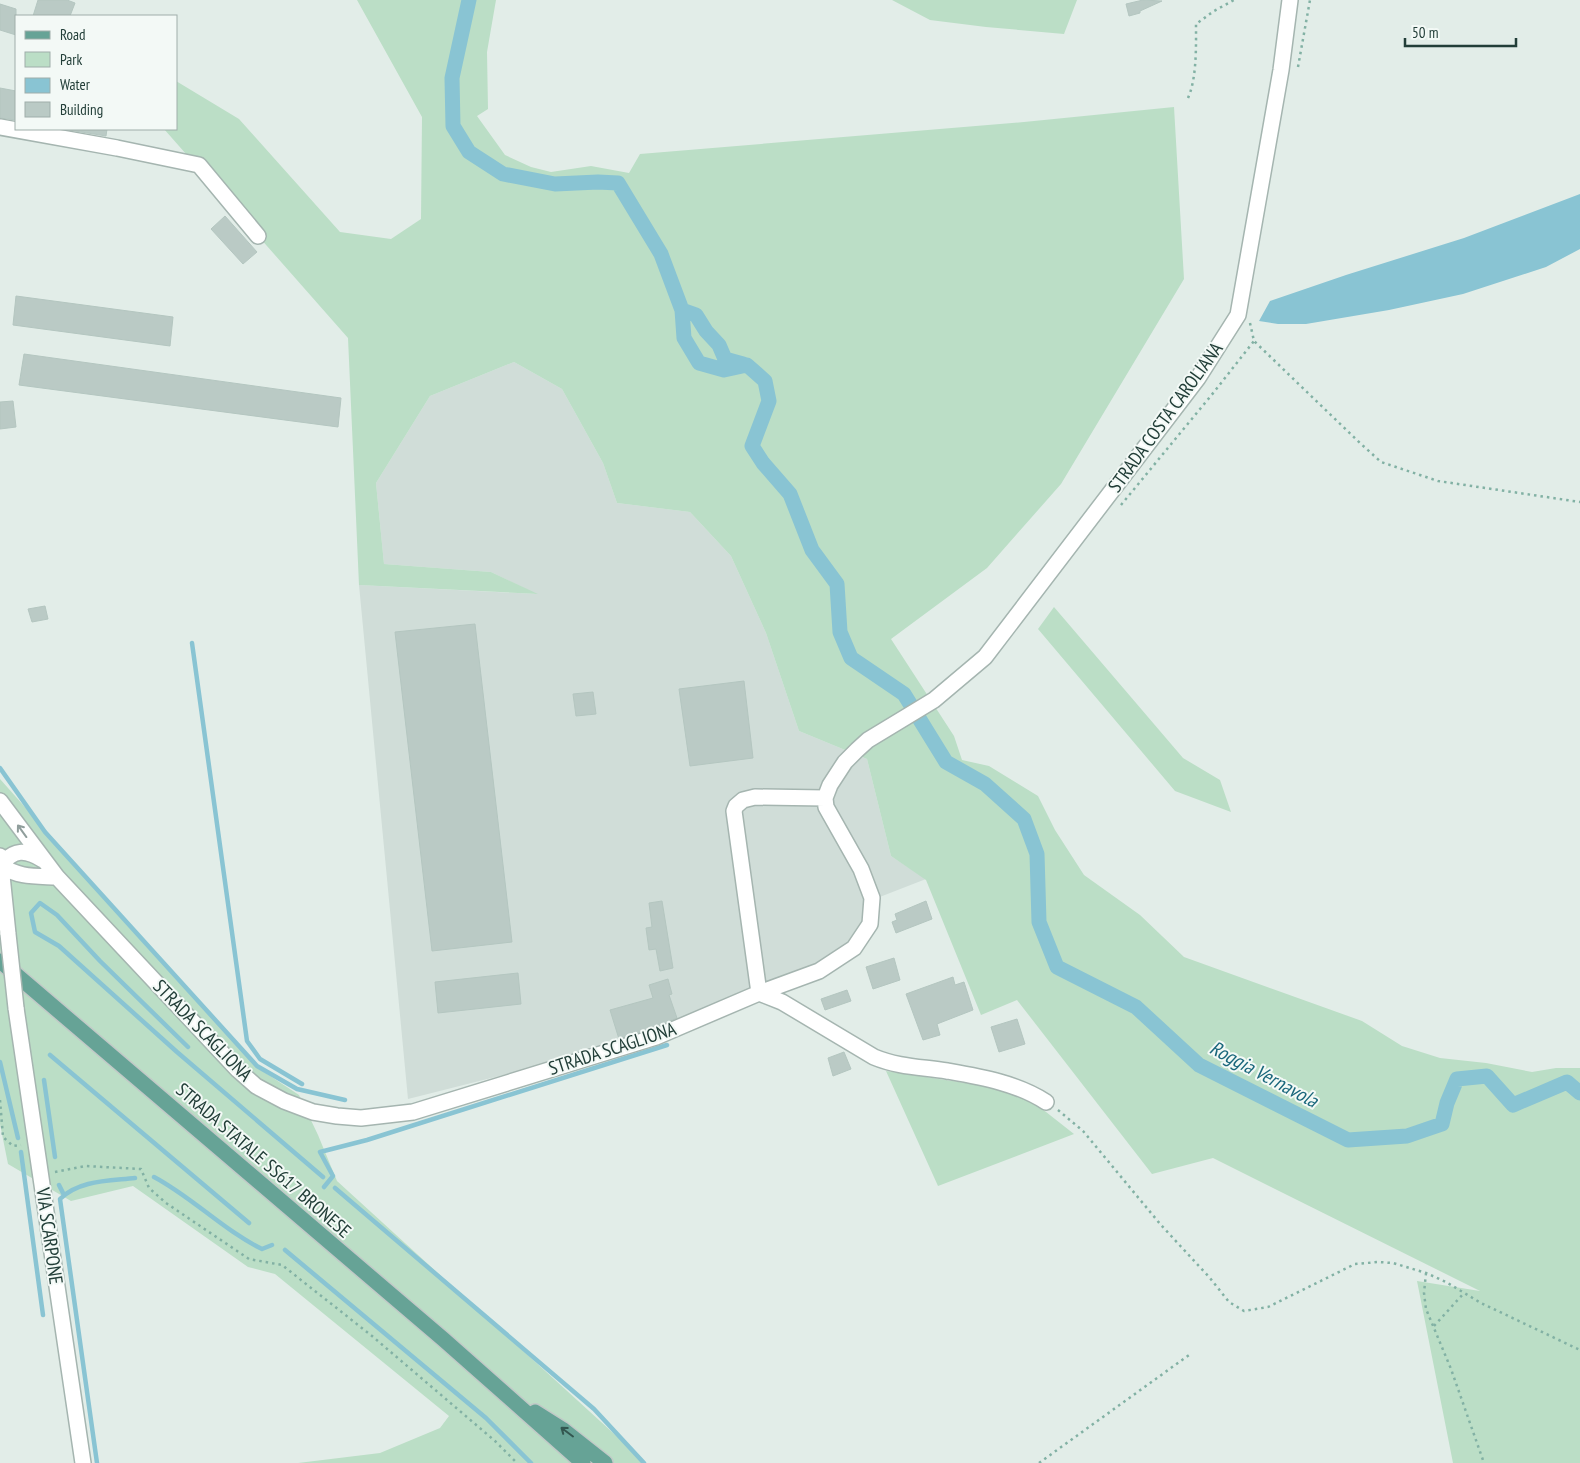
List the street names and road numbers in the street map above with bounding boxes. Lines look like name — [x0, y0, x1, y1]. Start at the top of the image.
street label: STRADA COSTA CAROLIANA — [1102, 337, 1228, 497]
street label: STRADA SCAGLIONA — [148, 974, 258, 1086]
street label: STRADA SCAGLIONA — [545, 1016, 679, 1080]
street label: STRADA STATALE SS617 BRONESE — [172, 1077, 356, 1243]
street label: VIA SCARPONE — [31, 1185, 69, 1286]

